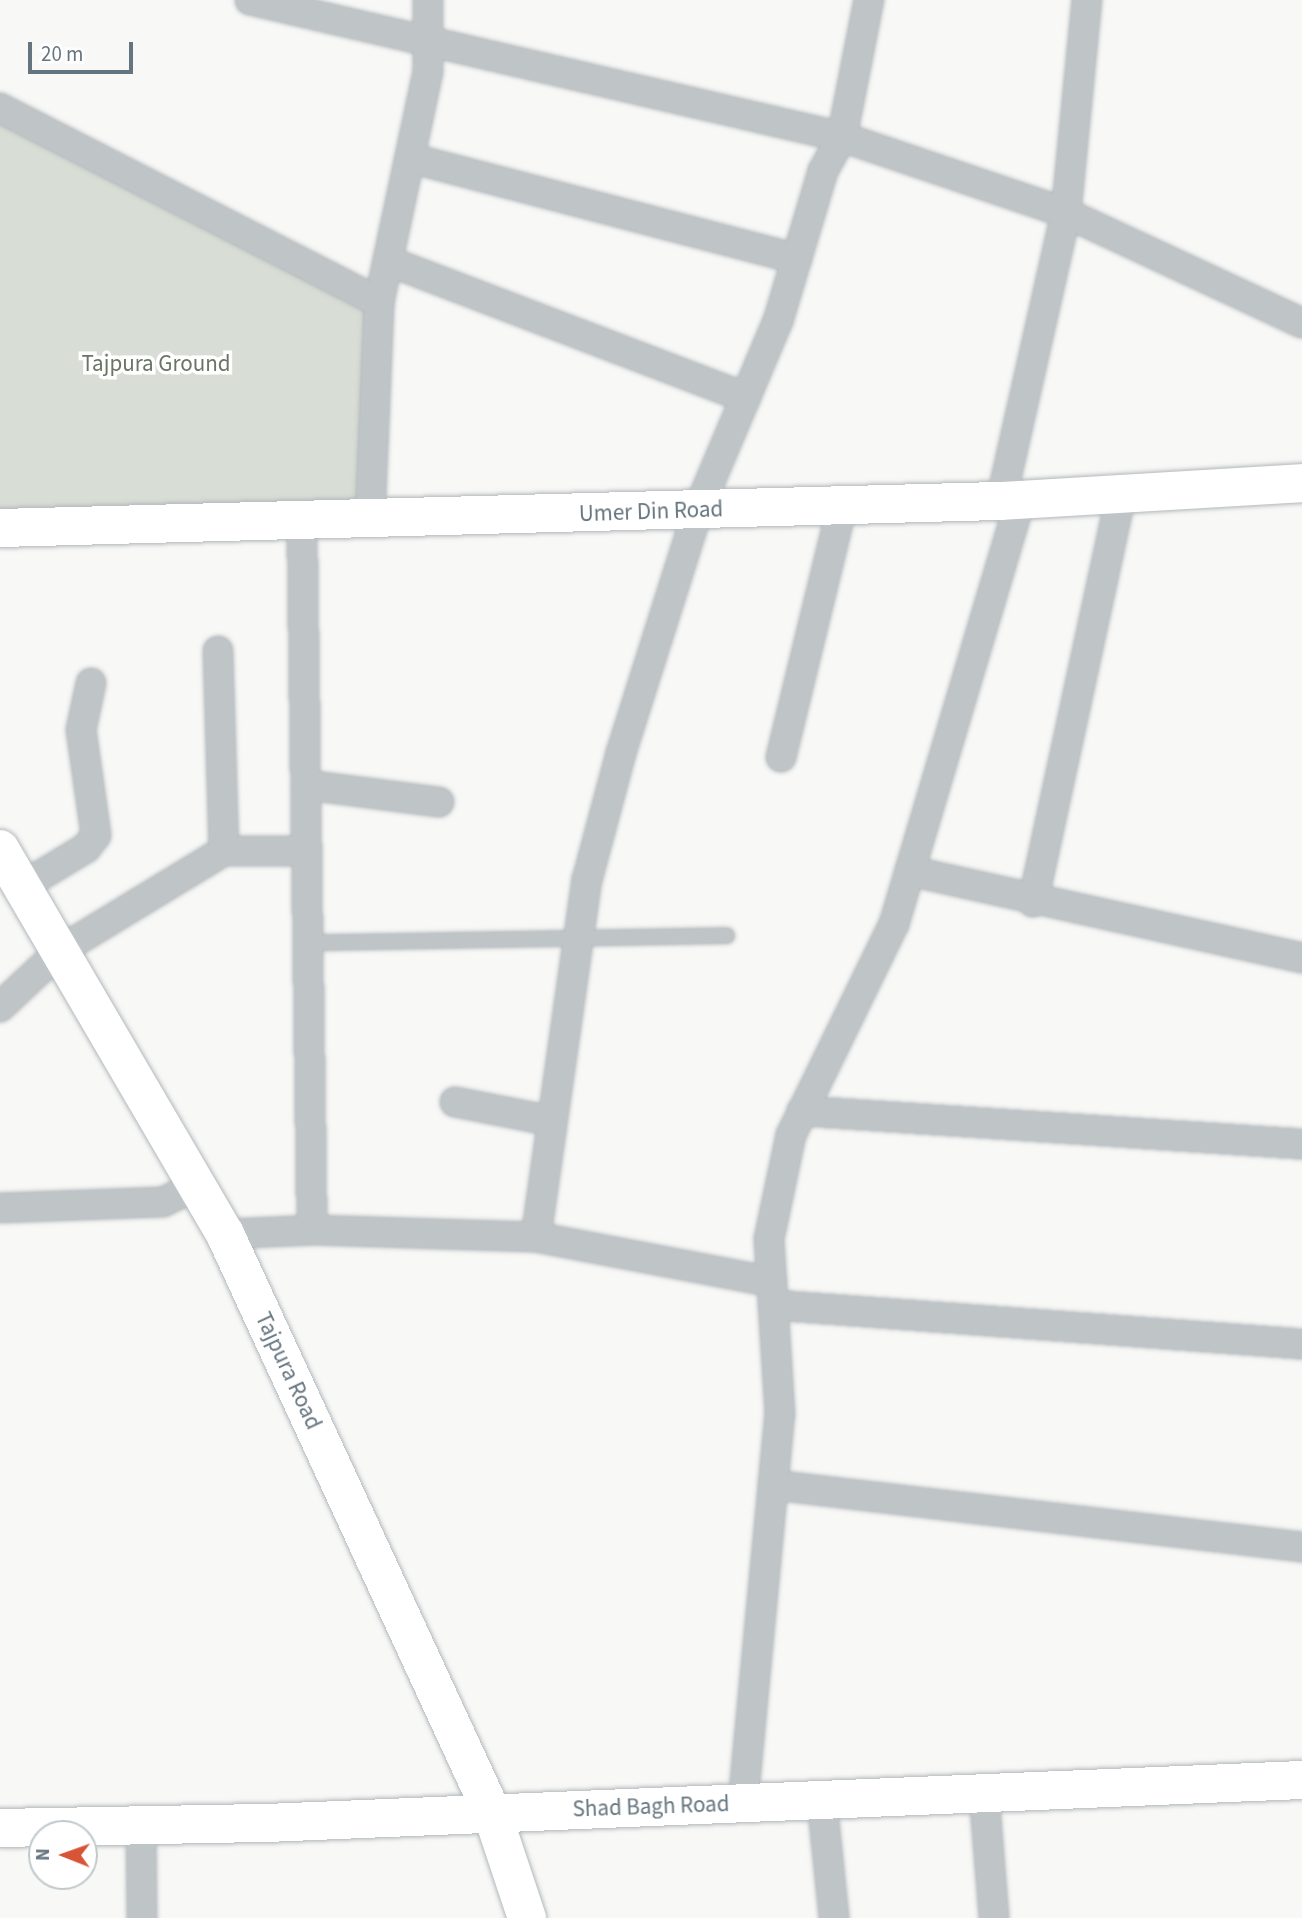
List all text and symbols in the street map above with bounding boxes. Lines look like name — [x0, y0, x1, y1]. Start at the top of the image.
scale bar — [32, 28, 136, 72]
text: 20 m — [41, 39, 83, 69]
park label: Tajpura Ground — [81, 350, 231, 378]
street label: Umer Din Road — [578, 496, 724, 528]
street label: Tajpura Road — [249, 1308, 327, 1434]
street label: Shad Bagh Road — [572, 1790, 730, 1824]
north arrow — [28, 1820, 98, 1890]
text: N — [30, 1848, 57, 1861]

